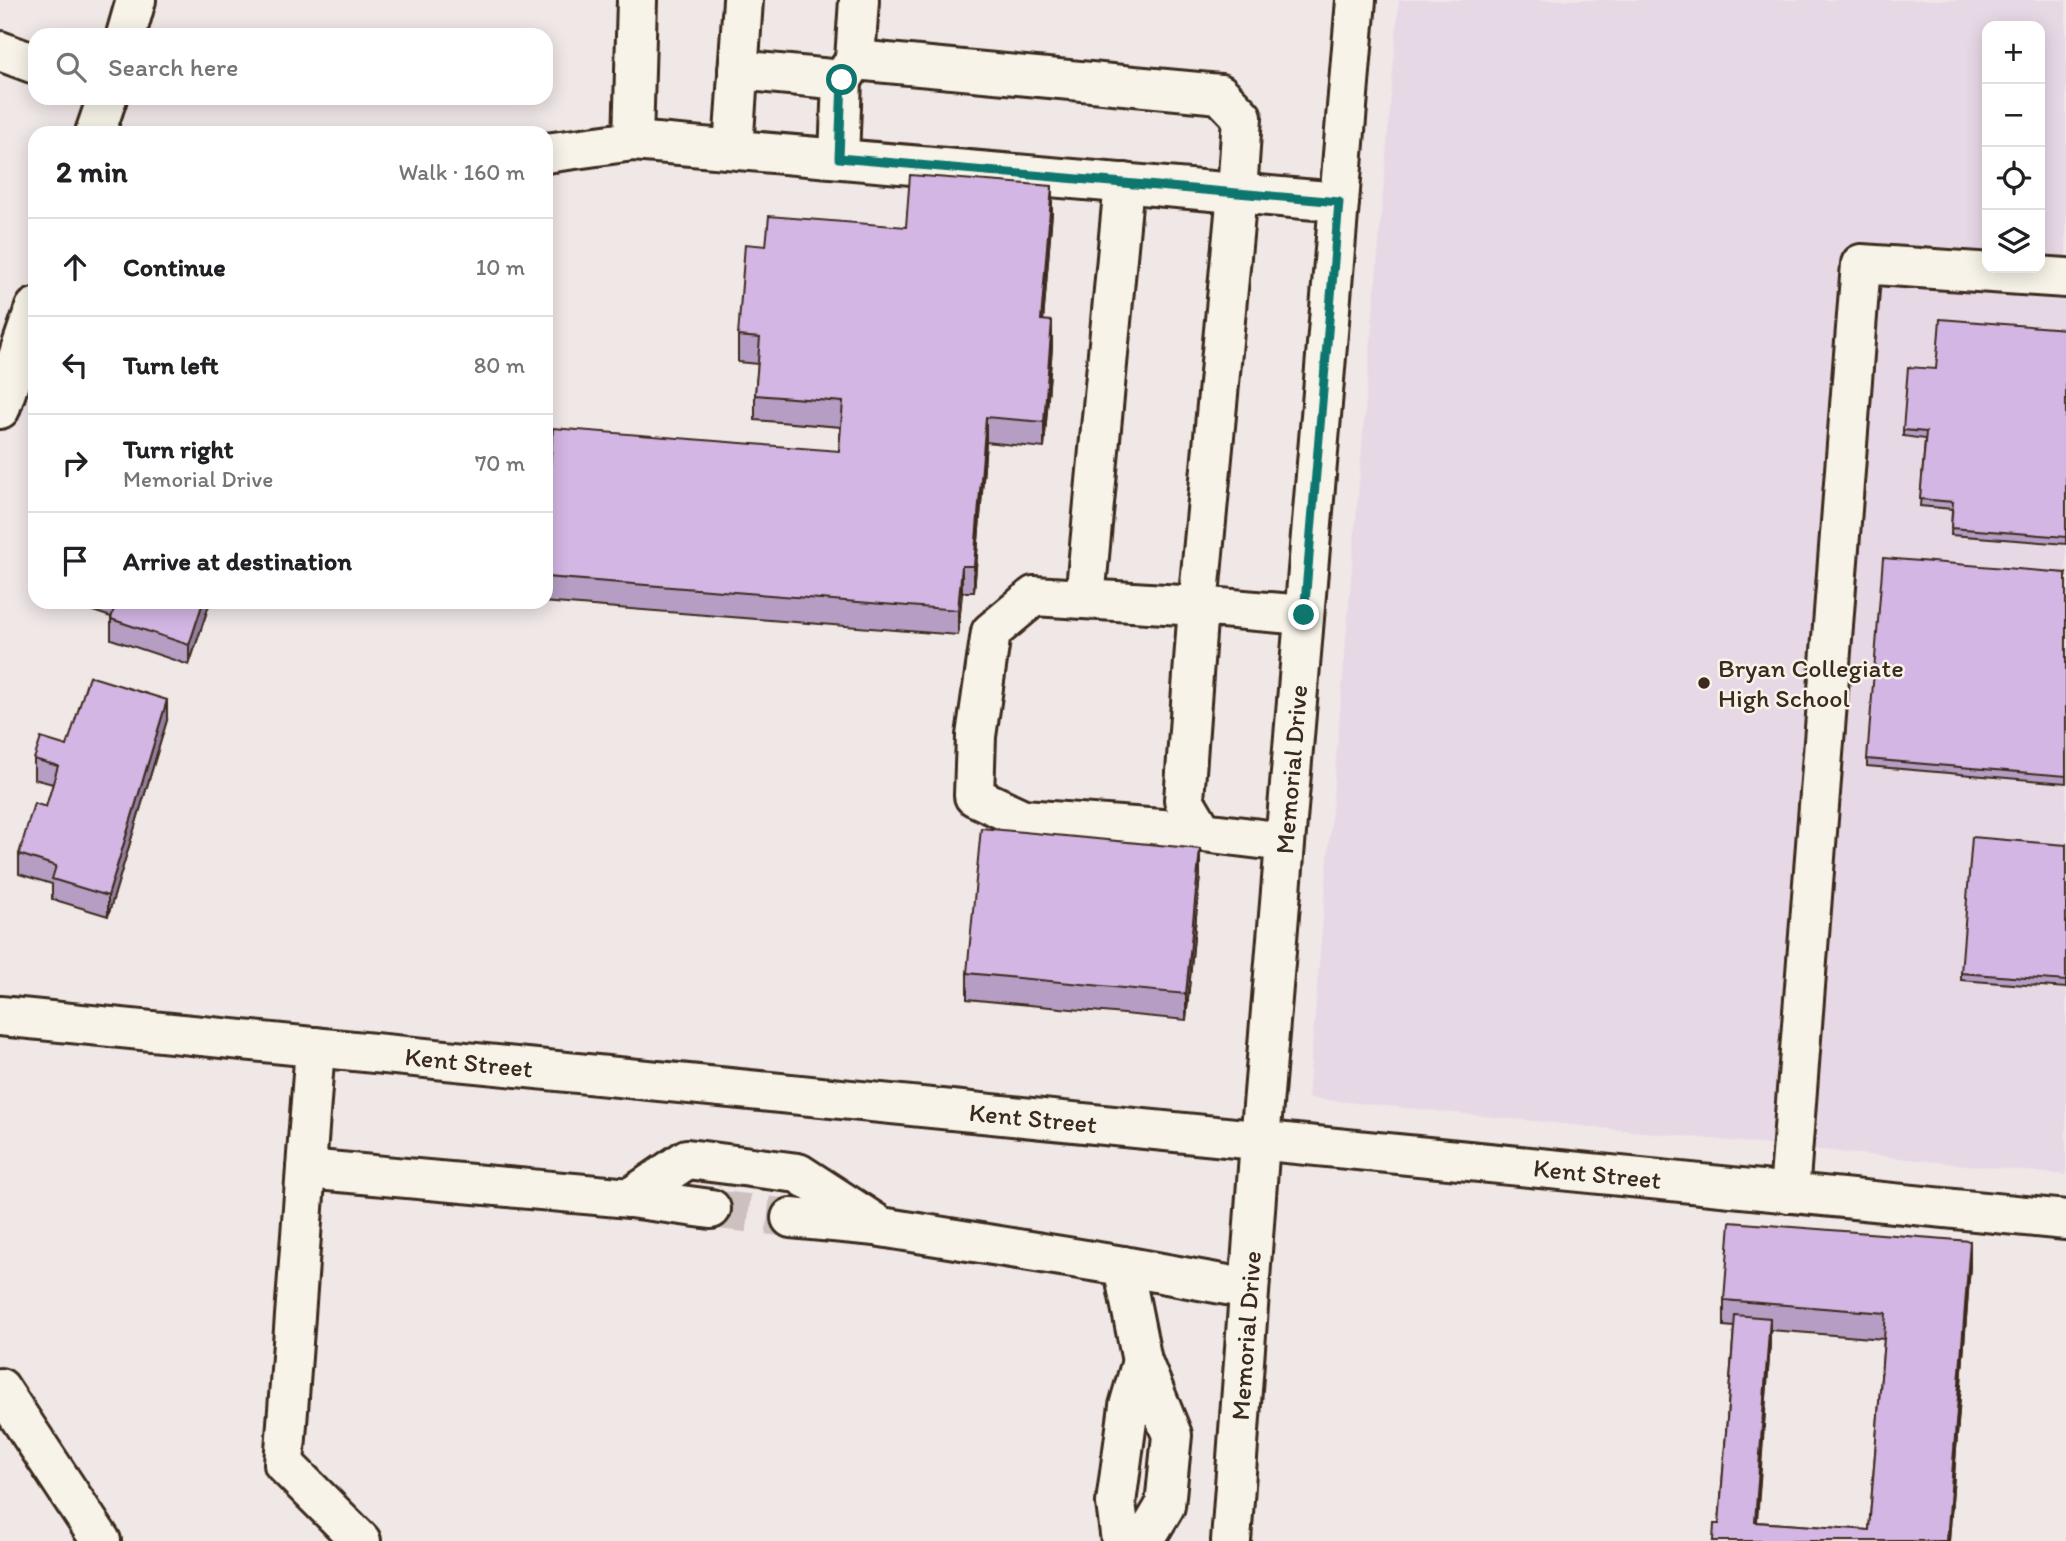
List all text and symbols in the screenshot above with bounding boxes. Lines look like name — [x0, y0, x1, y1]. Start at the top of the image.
map controls — [1982, 21, 2045, 273]
button: + — [1982, 21, 2045, 84]
search box — [28, 28, 553, 105]
icon: search — [52, 48, 90, 86]
text: Search here — [108, 51, 238, 83]
route start — [826, 64, 857, 95]
button: − — [1982, 84, 2045, 147]
button: locate — [1982, 147, 2045, 210]
text: 2 min — [56, 153, 127, 190]
text: Walk · 160 m — [399, 158, 525, 186]
button: layers — [1982, 210, 2045, 273]
icon: ahead — [56, 248, 94, 286]
text: Continue — [123, 251, 226, 283]
text: 10 m — [476, 253, 525, 281]
icon: left — [56, 346, 94, 384]
text: Turn left — [123, 349, 219, 381]
text: 80 m — [474, 351, 525, 379]
text: Turn right — [123, 433, 234, 465]
icon: right — [56, 444, 94, 482]
text: 70 m — [475, 449, 525, 477]
text: Memorial Drive — [123, 465, 273, 493]
icon: arrive — [56, 542, 94, 580]
text: Arrive at destination — [123, 545, 352, 577]
route end — [1288, 599, 1319, 630]
place label: Bryan Collegiate High School — [1718, 652, 1904, 714]
marker: Bryan Collegiate High School — [1696, 675, 1712, 691]
street label: Memorial Drive — [1268, 683, 1314, 855]
street label: Kent Street — [403, 1040, 534, 1085]
street label: Kent Street — [968, 1096, 1099, 1140]
street label: Kent Street — [1532, 1151, 1663, 1196]
street label: Memorial Drive — [1224, 1250, 1268, 1421]

